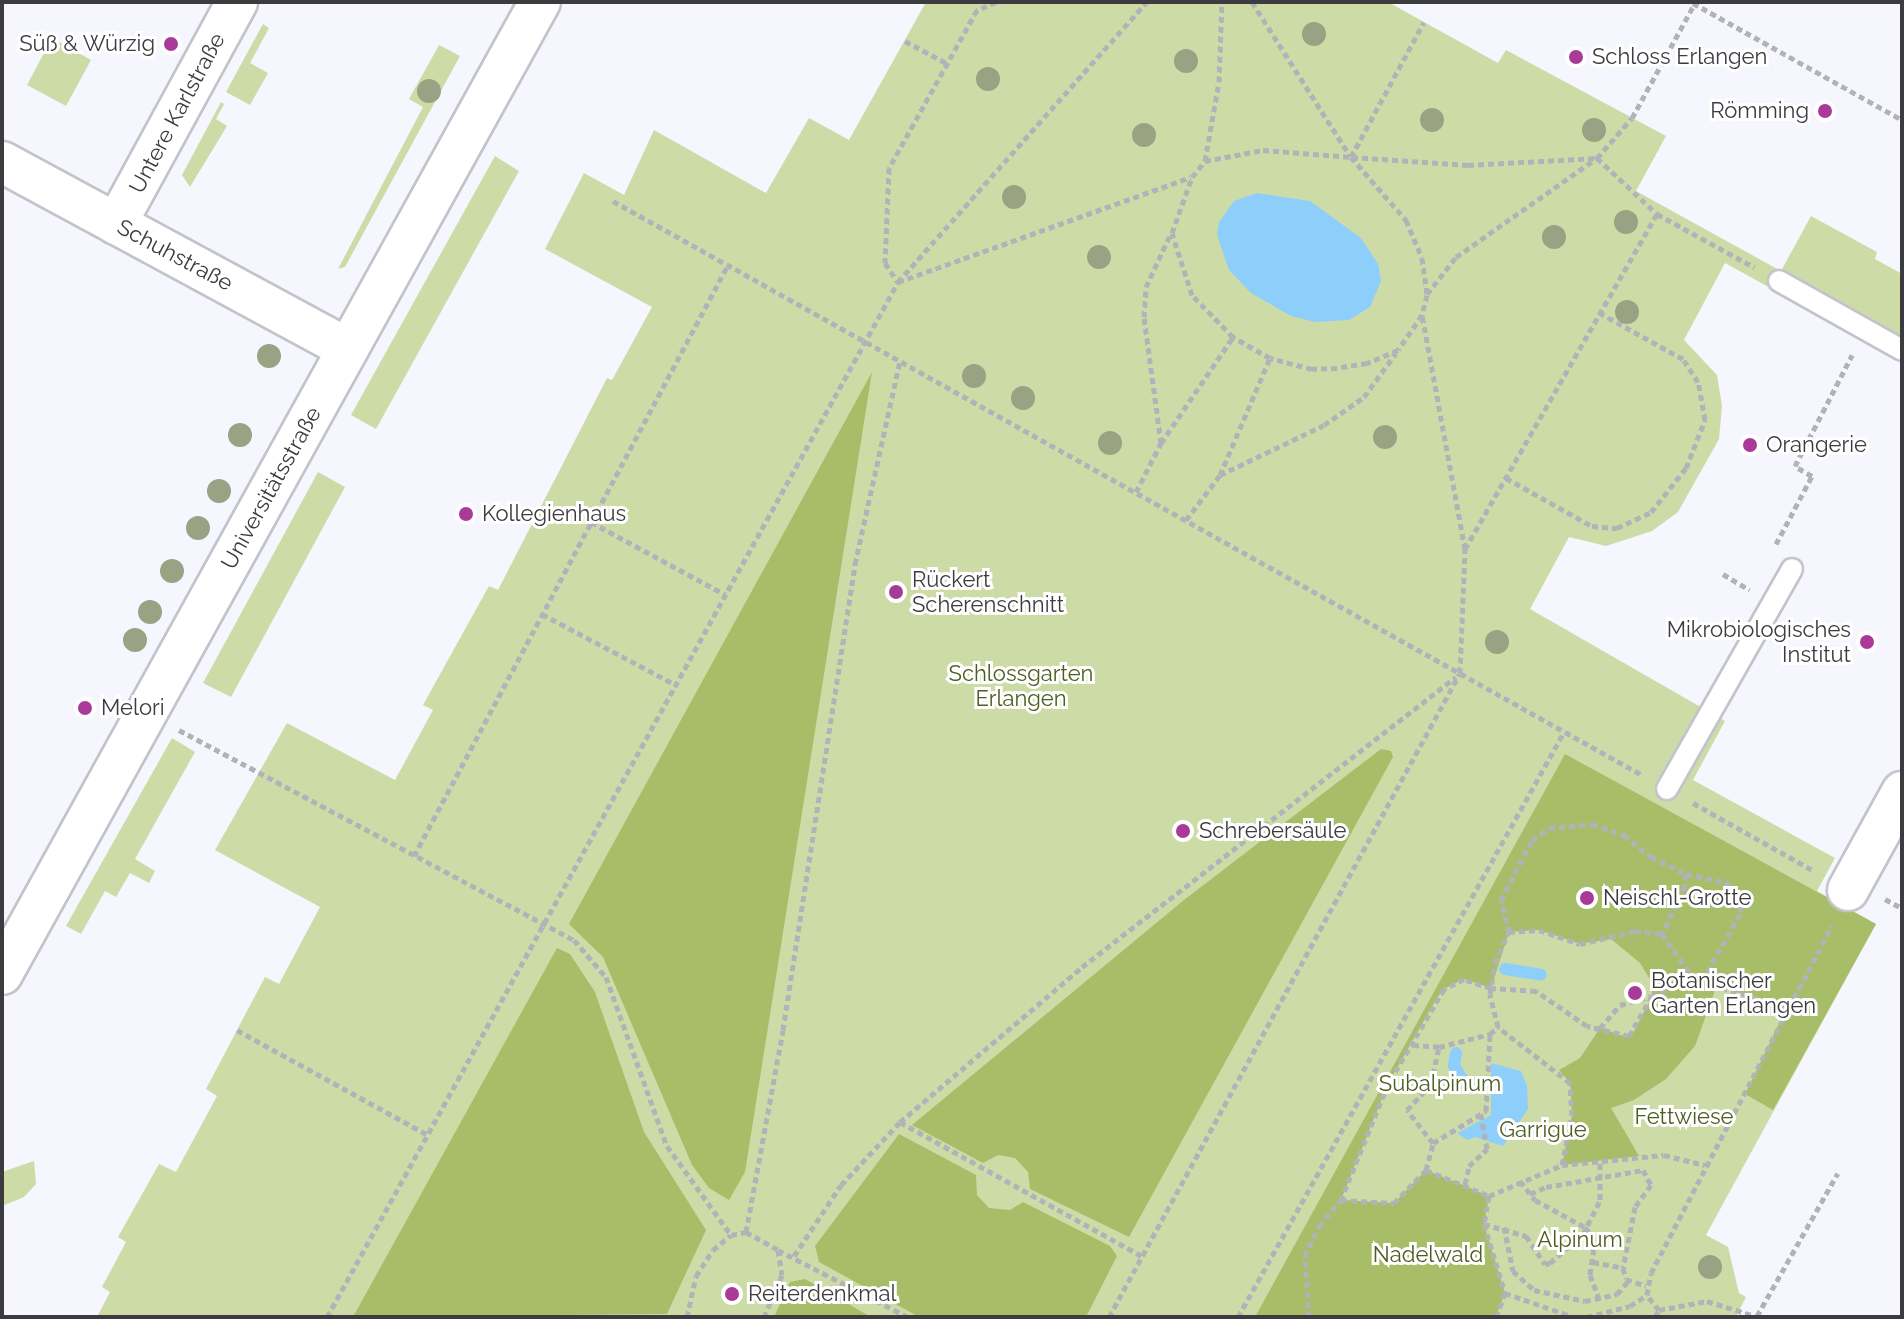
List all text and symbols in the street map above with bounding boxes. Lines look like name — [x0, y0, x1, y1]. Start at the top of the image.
street label: Untere Karlstraße — [124, 28, 230, 198]
place label: Süß & Würzig — [18, 31, 155, 57]
marker: Süß & Würzig — [162, 35, 180, 53]
place label: Schloss Erlangen — [1592, 44, 1767, 70]
marker: Schloss Erlangen — [1567, 48, 1585, 66]
place label: Römming — [1710, 98, 1809, 124]
marker: Römming — [1816, 102, 1834, 120]
street label: Schuhstraße — [113, 214, 237, 296]
street label: Universitätsstraße — [215, 402, 327, 574]
place label: Orangerie — [1766, 432, 1867, 458]
marker: Orangerie — [1741, 436, 1759, 454]
place label: Kollegienhaus — [482, 501, 626, 527]
marker: Kollegienhaus — [457, 505, 475, 523]
place label: Rückert Scherenschnitt — [912, 566, 1064, 618]
marker: Rückert Scherenschnitt — [887, 583, 905, 601]
place label: Mikrobiologisches Institut — [1667, 616, 1851, 668]
marker: Mikrobiologisches Institut — [1858, 633, 1876, 651]
park label: Schlossgarten Erlangen — [949, 660, 1093, 712]
place label: Melori — [101, 695, 165, 721]
marker: Melori — [76, 699, 94, 717]
place label: Schrebersäule — [1199, 818, 1346, 844]
marker: Schrebersäule — [1174, 822, 1192, 840]
place label: Neischl-Grotte — [1603, 885, 1751, 911]
marker: Neischl-Grotte — [1578, 889, 1596, 907]
place label: Botanischer Garten Erlangen — [1651, 967, 1816, 1018]
marker: Botanischer Garten Erlangen — [1626, 984, 1644, 1002]
park label: Subalpinum — [1379, 1071, 1501, 1097]
park label: Fettwiese — [1635, 1104, 1733, 1130]
park label: Garrigue — [1499, 1117, 1587, 1143]
park label: Alpinum — [1537, 1227, 1623, 1253]
park label: Nadelwald — [1373, 1242, 1483, 1268]
place label: Reiterdenkmal — [748, 1281, 896, 1307]
marker: Reiterdenkmal — [723, 1285, 741, 1303]

